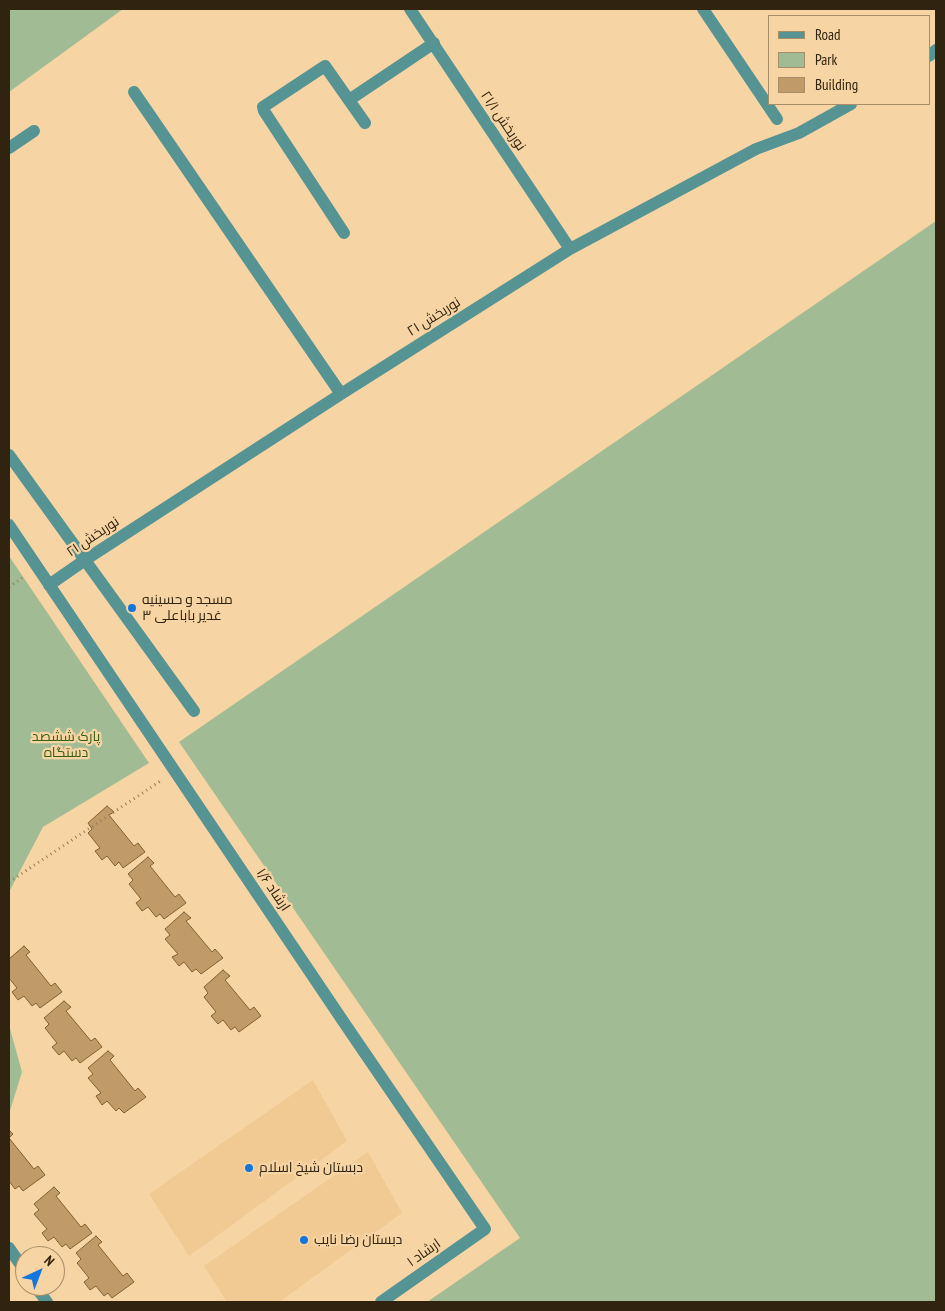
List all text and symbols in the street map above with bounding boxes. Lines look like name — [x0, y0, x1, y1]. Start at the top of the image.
legend — [768, 15, 930, 105]
text: Road — [815, 25, 841, 44]
text: Park — [815, 50, 837, 69]
text: Building — [815, 75, 858, 94]
street label: نوربخش ۲۱/۱ — [477, 88, 529, 154]
street label: نوربخش ۲۱ — [404, 294, 464, 340]
street label: نوربخش ۲۱ — [64, 513, 122, 561]
place label: مسجد و حسینیه غدیر باباعلی ۳ — [142, 592, 233, 624]
marker: مسجد و حسینیه غدیر باباعلی ۳ — [126, 602, 138, 614]
park label: پارک‌ ششصد دستگاه — [32, 729, 100, 762]
street label: ارشاد ۱/۶ — [253, 865, 293, 915]
place label: دبستان شیخ اسلام — [259, 1160, 363, 1176]
marker: دبستان شیخ اسلام — [243, 1162, 255, 1174]
place label: دبستان رضا نایب — [314, 1232, 402, 1248]
marker: دبستان رضا نایب — [298, 1234, 310, 1246]
street label: ارشاد ۱ — [404, 1235, 444, 1271]
north arrow — [15, 1246, 65, 1296]
text: N — [41, 1252, 58, 1270]

